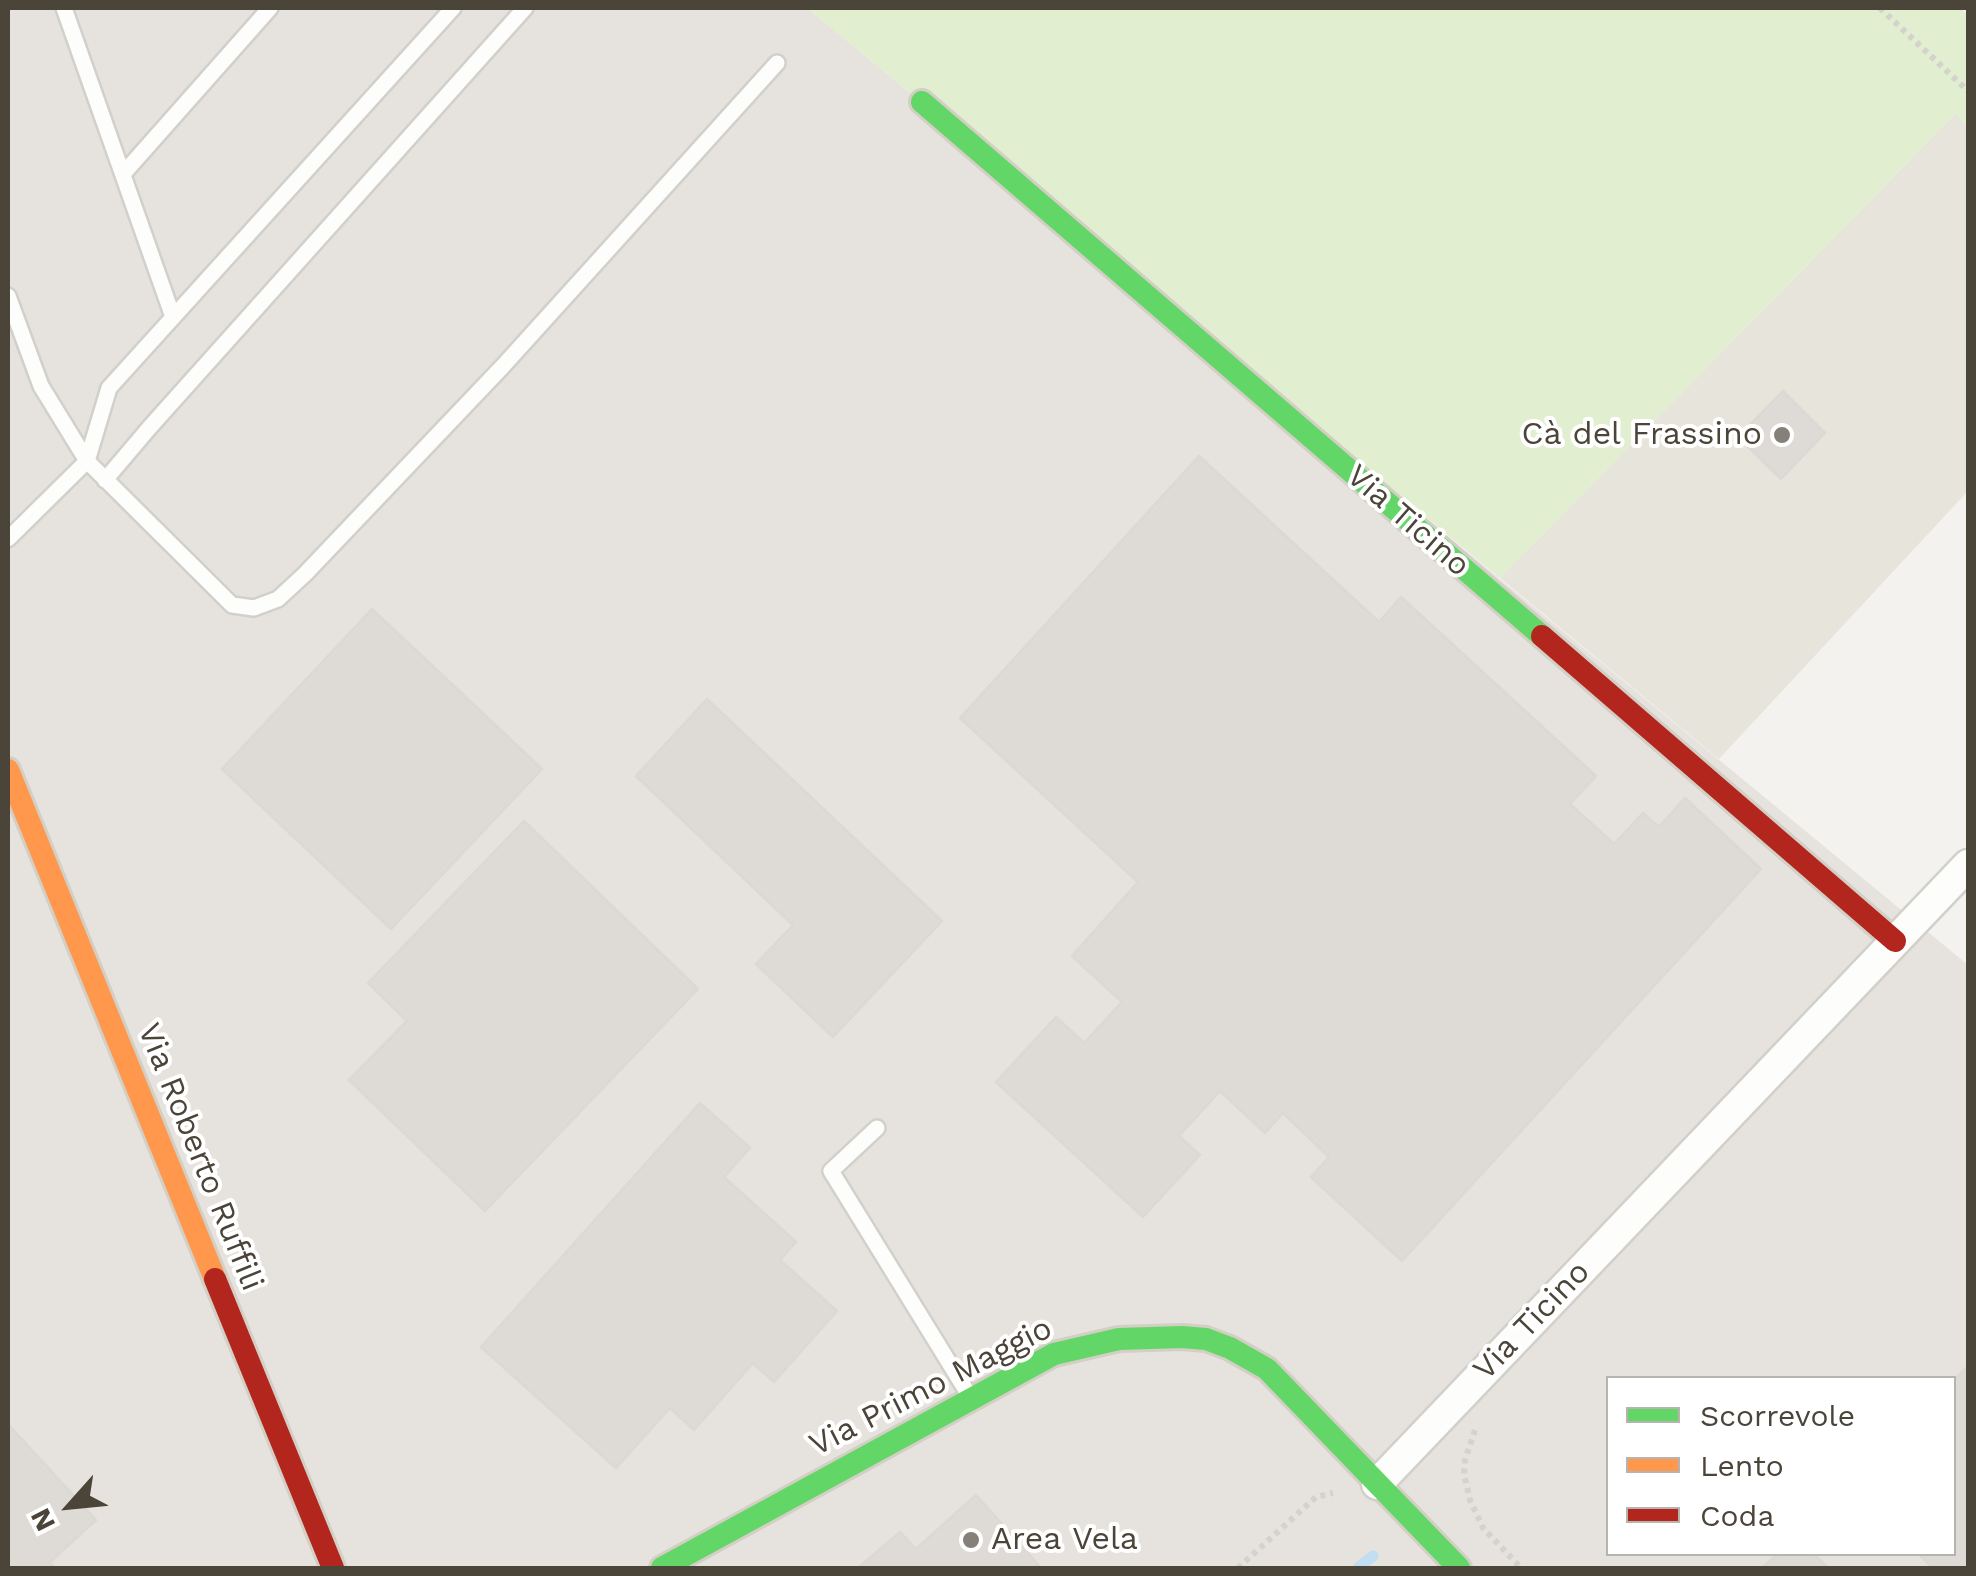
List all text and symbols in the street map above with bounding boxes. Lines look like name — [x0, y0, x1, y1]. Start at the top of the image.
place label: Cà del Frassino — [1522, 416, 1762, 454]
marker: Cà del Frassino — [1771, 424, 1793, 446]
street label: Via Ticino — [1338, 457, 1478, 585]
street label: Via Roberto Ruffili — [129, 1018, 271, 1296]
street label: Via Ticino — [1466, 1253, 1598, 1389]
street label: Via Primo Maggio — [803, 1309, 1059, 1465]
legend — [1606, 1376, 1956, 1556]
text: Scorrevole — [1700, 1398, 1855, 1433]
text: Lento — [1700, 1448, 1784, 1483]
north arrow — [20, 1456, 120, 1556]
text: Coda — [1700, 1498, 1774, 1533]
text: N — [23, 1503, 62, 1537]
place label: Area Vela — [991, 1521, 1138, 1559]
marker: Area Vela — [960, 1529, 982, 1551]

